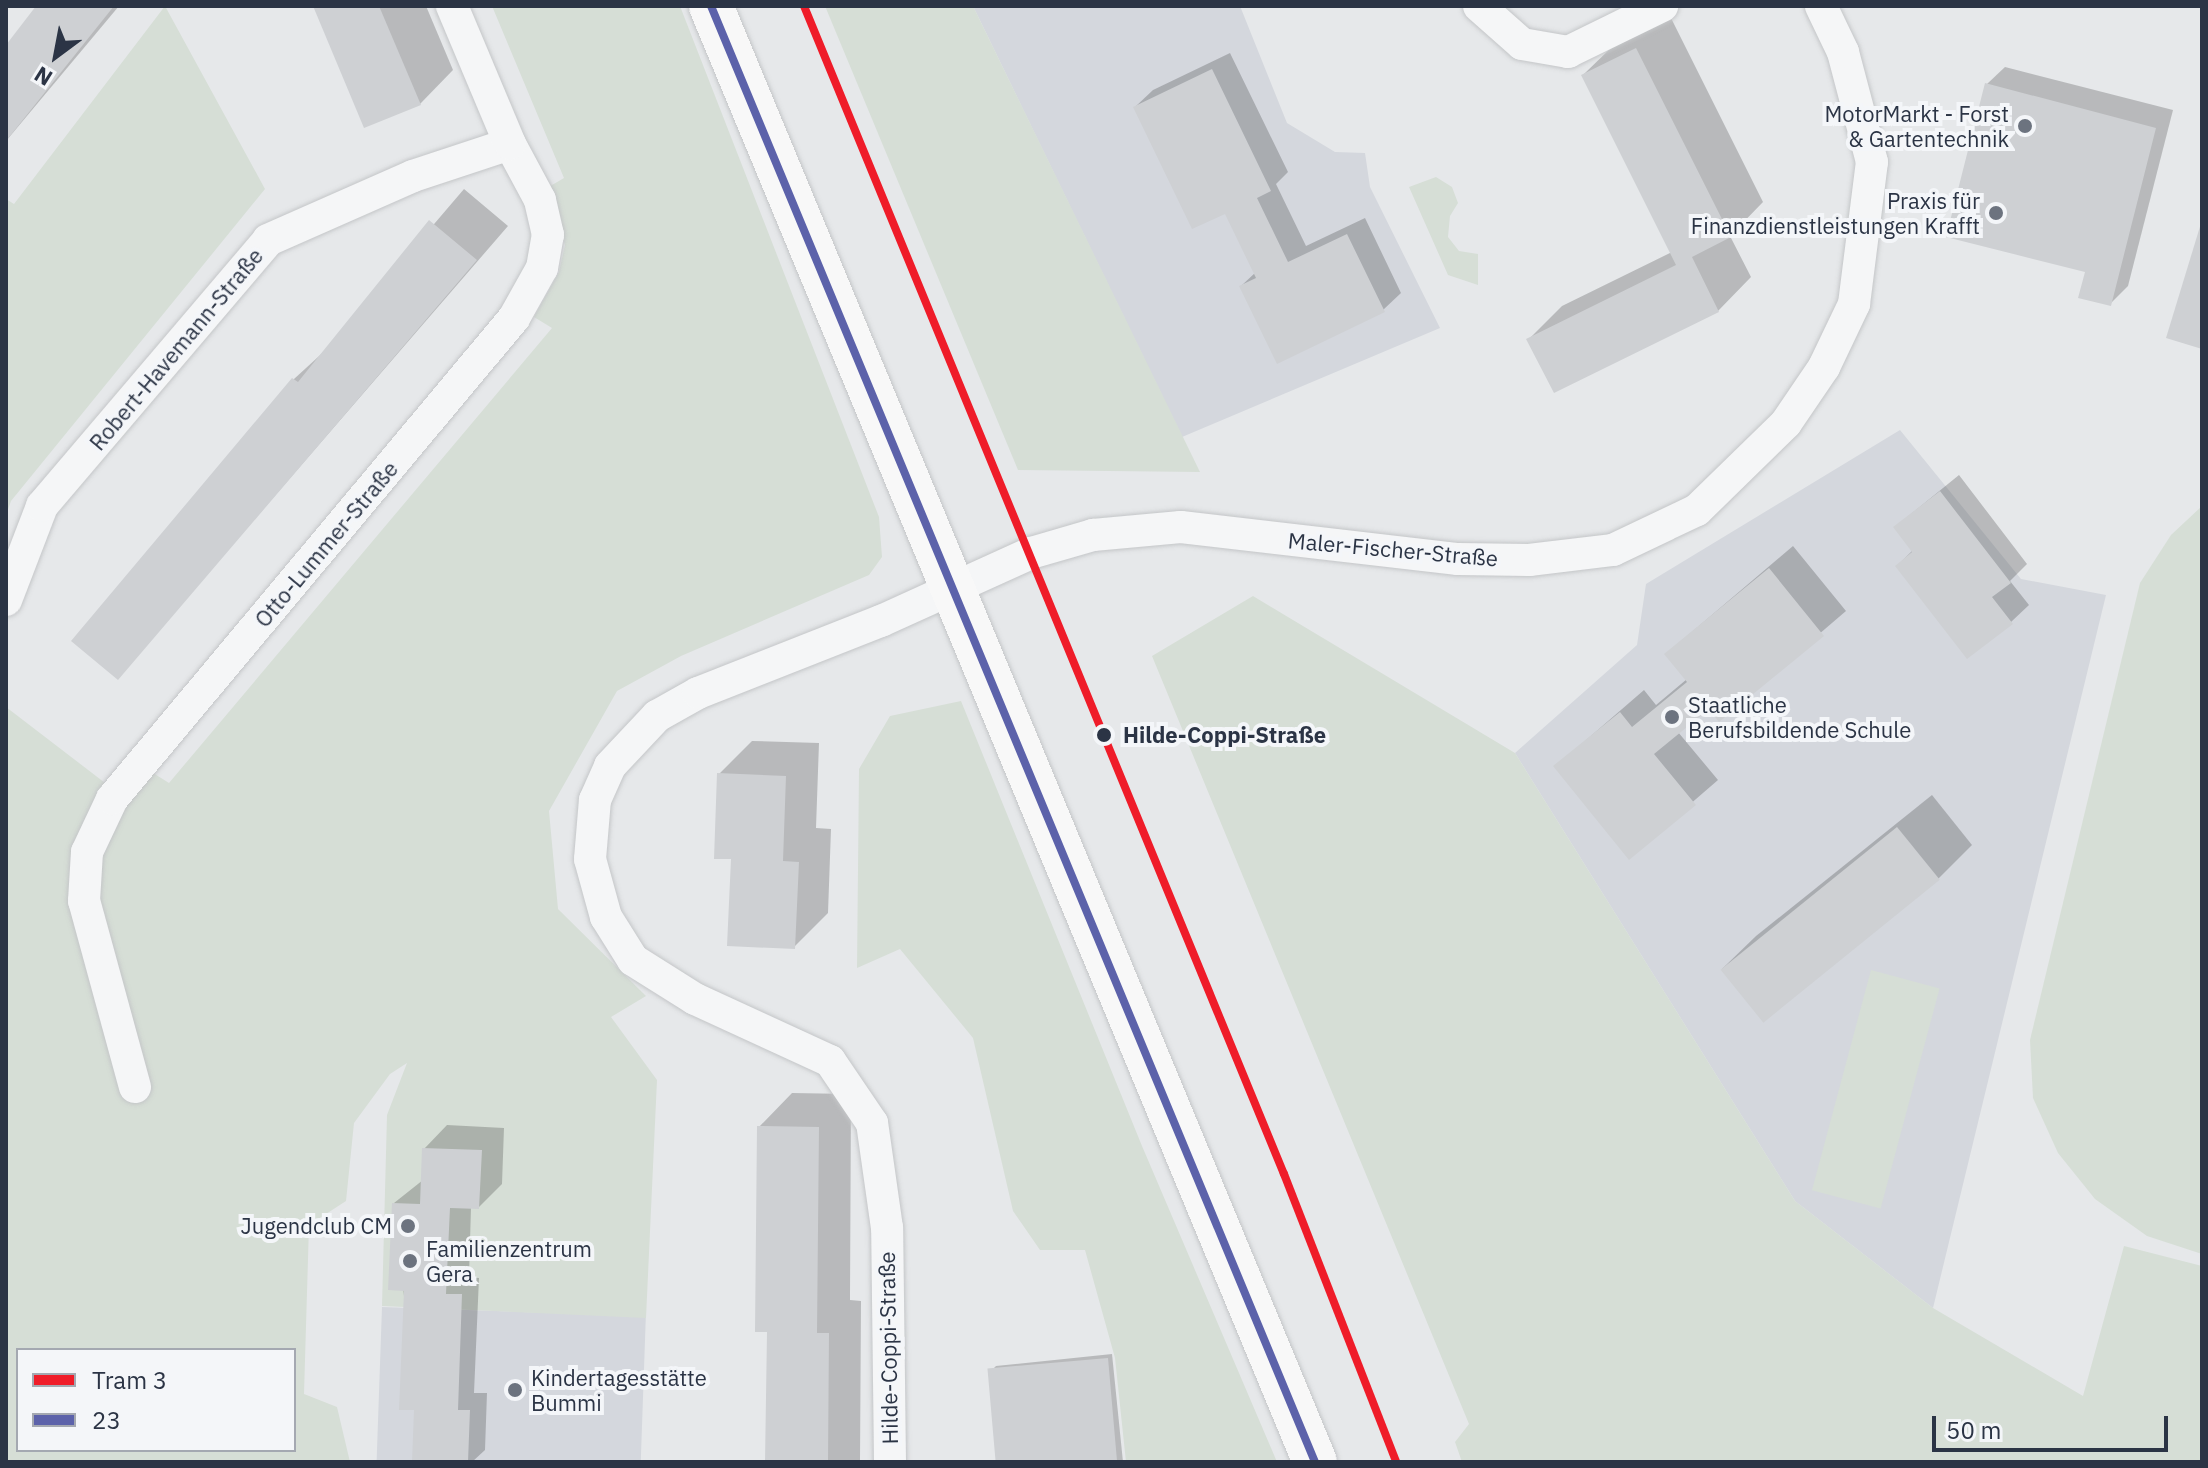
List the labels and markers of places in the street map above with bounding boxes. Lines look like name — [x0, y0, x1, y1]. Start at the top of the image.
place label: MotorMarkt - Forst & Gartentechnik — [1824, 100, 2009, 152]
marker: MotorMarkt - Forst & Gartentechnik — [2016, 117, 2034, 135]
place label: Praxis für Finanzdienstleistungen Krafft — [1691, 187, 1980, 238]
marker: Praxis für Finanzdienstleistungen Krafft — [1987, 204, 2005, 222]
place label: Staatliche Berufsbildende Schule — [1688, 691, 1911, 742]
marker: Staatliche Berufsbildende Schule — [1663, 708, 1681, 726]
place label: Hilde-Coppi-Straße — [1123, 722, 1326, 748]
marker: Hilde-Coppi-Straße — [1092, 723, 1116, 747]
place label: Jugendclub CM — [240, 1213, 392, 1239]
marker: Jugendclub CM — [399, 1217, 417, 1235]
place label: Familienzentrum Gera — [426, 1235, 592, 1286]
marker: Familienzentrum Gera — [401, 1252, 419, 1270]
place label: Kindertagesstätte Bummi — [531, 1364, 707, 1416]
marker: Kindertagesstätte Bummi — [506, 1381, 524, 1399]

